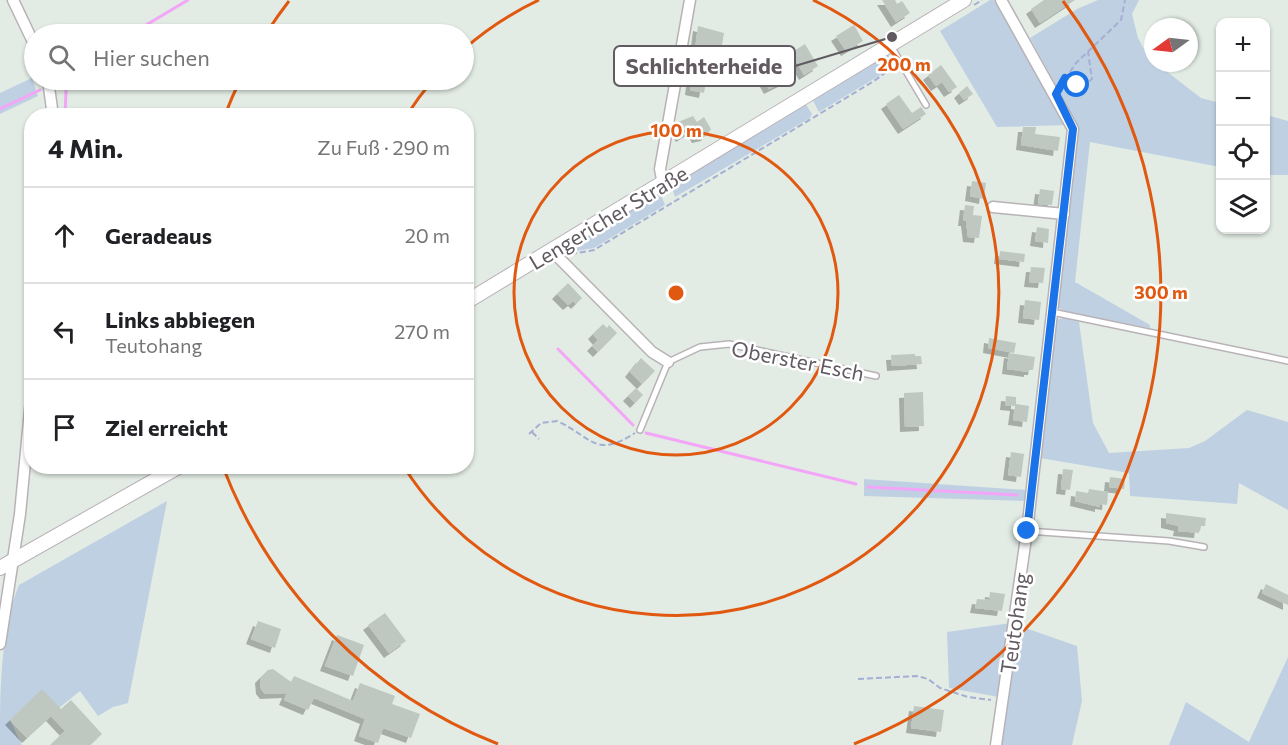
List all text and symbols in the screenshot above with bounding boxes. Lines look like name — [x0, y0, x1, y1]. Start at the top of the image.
north arrow — [1144, 18, 1198, 72]
map controls — [1216, 18, 1270, 234]
button: + — [1216, 18, 1270, 72]
search box — [24, 24, 474, 90]
icon: search — [45, 41, 78, 74]
text: Hier suchen — [93, 44, 210, 71]
callout: Schlichterheide — [614, 46, 795, 86]
text: Schlichterheide — [626, 52, 782, 79]
text: 200 m — [877, 53, 931, 75]
route start — [1063, 71, 1089, 97]
button: − — [1216, 72, 1270, 126]
text: 100 m — [650, 119, 702, 141]
button: locate — [1216, 126, 1270, 180]
text: 4 Min. — [48, 132, 123, 163]
text: Zu Fuß · 290 m — [317, 135, 450, 159]
street label: Lengericher Straße — [524, 160, 692, 274]
button: layers — [1216, 180, 1270, 234]
icon: ahead — [48, 219, 81, 252]
text: Geradeaus — [105, 222, 212, 249]
text: 20 m — [405, 223, 450, 247]
text: 300 m — [1134, 281, 1188, 303]
centre of rings — [666, 283, 686, 303]
text: Links abbiegen — [105, 306, 255, 333]
icon: left — [48, 315, 81, 348]
text: 270 m — [394, 319, 450, 343]
text: Teutohang — [105, 333, 202, 357]
street label: Oberster Esch — [730, 335, 866, 385]
icon: arrive — [48, 411, 81, 444]
text: Ziel erreicht — [105, 414, 228, 441]
route end — [1013, 517, 1039, 543]
street label: Teutohang — [995, 571, 1033, 675]

